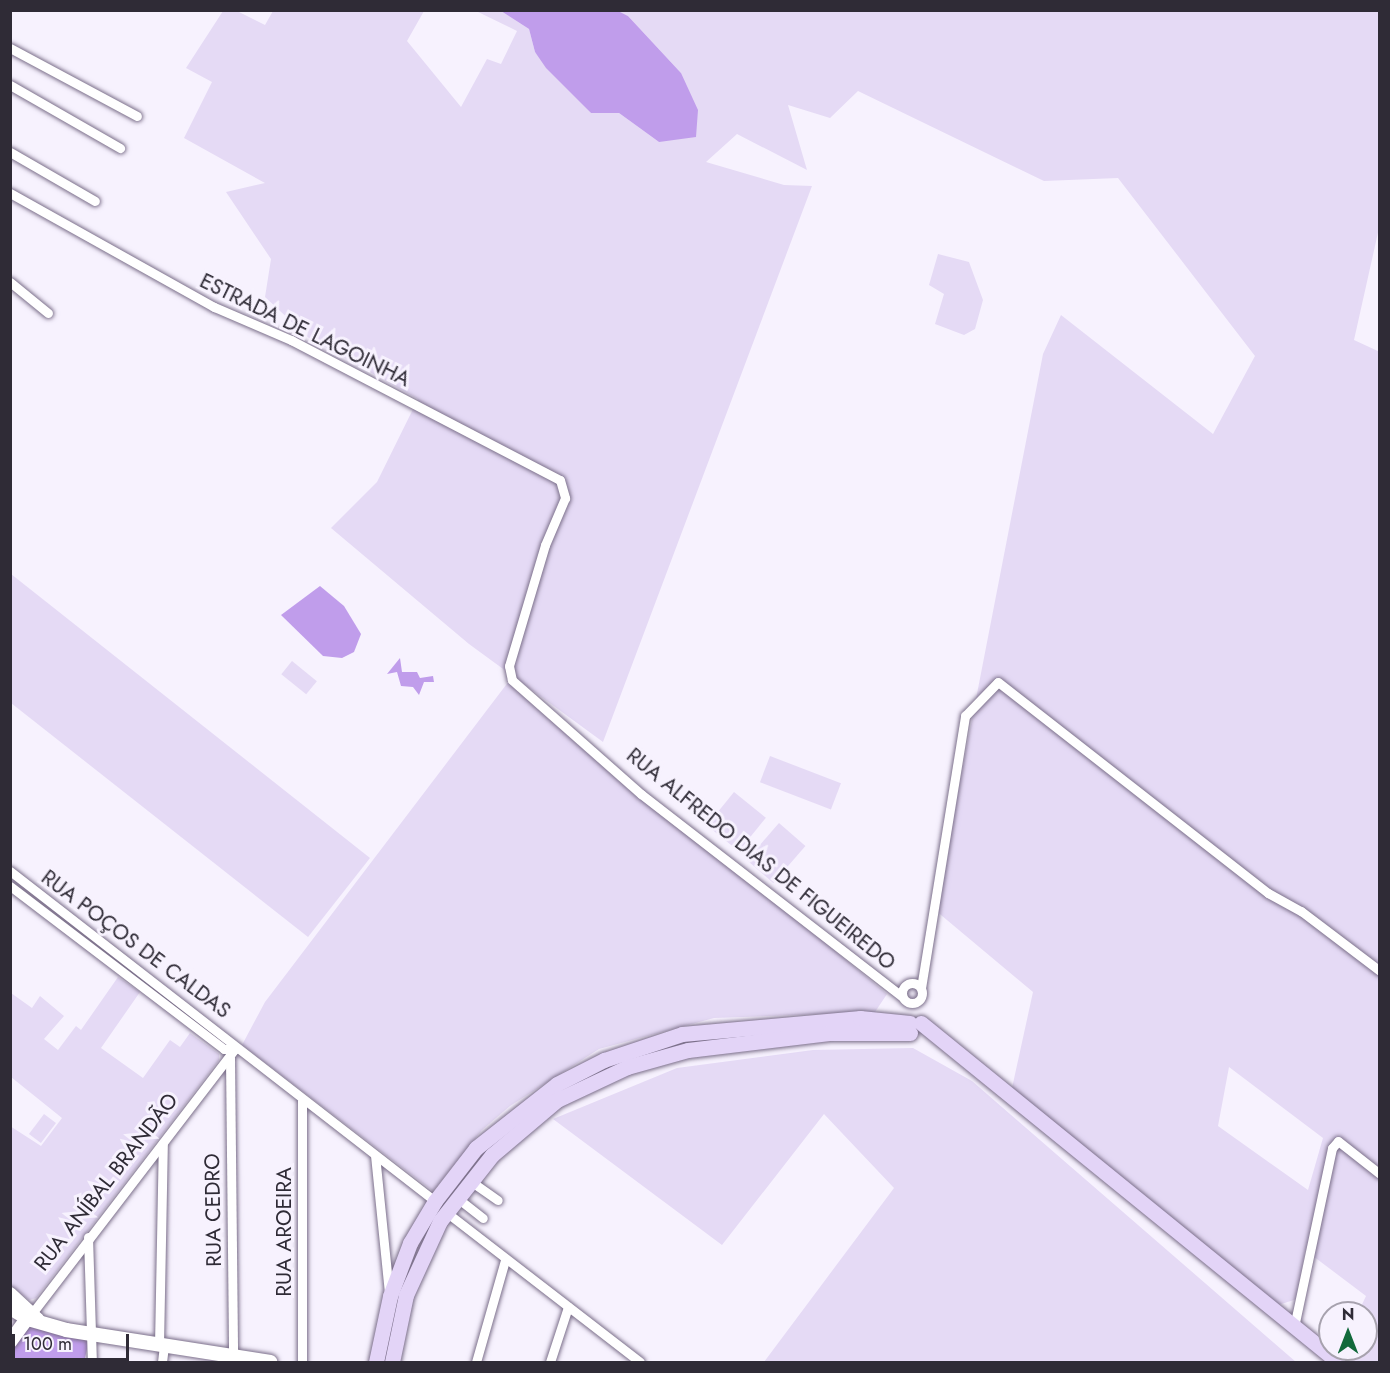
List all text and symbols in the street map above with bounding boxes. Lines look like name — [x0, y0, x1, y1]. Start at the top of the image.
street label: ESTRADA DE LAGOINHA — [196, 268, 414, 392]
street label: RUA ALFREDO DIAS DE FIGUEIREDO — [622, 743, 900, 975]
street label: RUA POÇOS DE CALDAS — [36, 865, 236, 1023]
street label: RUA ANÍBAL BRANDÃO — [29, 1088, 183, 1276]
street label: RUA CEDRO — [199, 1153, 227, 1267]
street label: RUA AROEIRA — [271, 1167, 297, 1297]
north arrow — [1318, 1301, 1378, 1361]
text: N — [1342, 1303, 1354, 1326]
scale bar — [15, 1322, 132, 1360]
text: 100 m — [23, 1331, 72, 1357]

